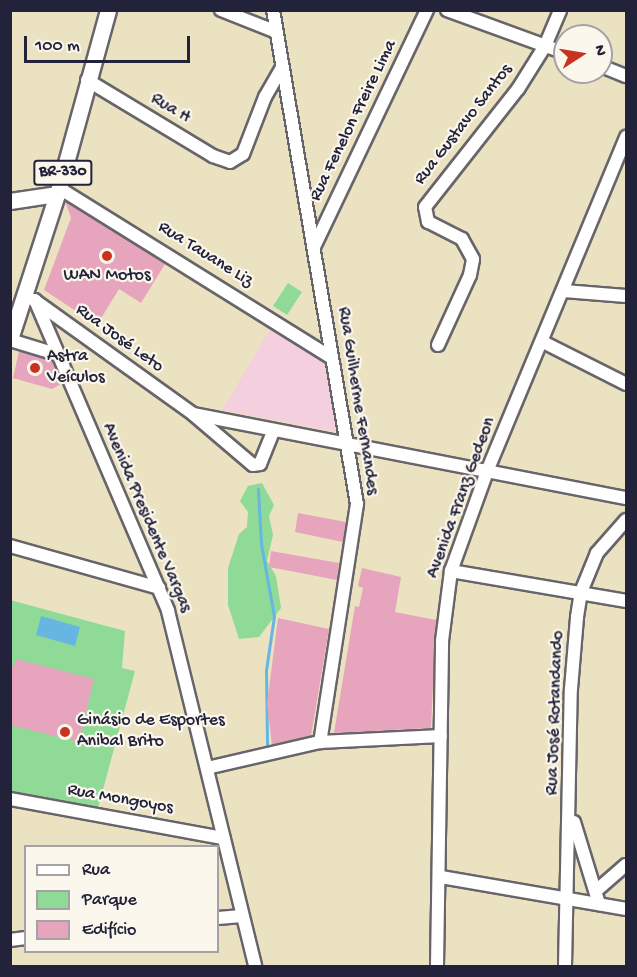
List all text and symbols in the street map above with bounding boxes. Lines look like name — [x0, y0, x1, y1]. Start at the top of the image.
scale bar — [27, 24, 194, 62]
north arrow — [553, 24, 613, 84]
text: 100 m — [35, 36, 80, 57]
street label: Rua Fenelon Freire Lima — [306, 37, 402, 205]
text: N — [589, 43, 610, 58]
street label: Rua Gustavo Santos — [410, 60, 518, 190]
street label: Rua H — [146, 89, 194, 129]
road number: BR-330 — [33, 160, 93, 186]
street label: Rua Tauane Liz — [153, 217, 257, 293]
marker: WAN Motos — [100, 249, 114, 263]
place label: WAN Motos — [63, 265, 151, 287]
street label: Rua José Leto — [71, 300, 167, 378]
street label: Rua Guilherme Fernandes — [331, 306, 383, 496]
place label: Astra Veículos — [47, 347, 105, 389]
marker: Astra Veículos — [28, 361, 42, 375]
street label: Avenida Franz Gedeon — [423, 415, 501, 581]
street label: Avenida Presidente Vargas — [96, 420, 196, 616]
street label: Rua José Rotandando — [542, 630, 570, 796]
place label: Ginásio de Esportes Anibal Brito — [77, 711, 225, 754]
marker: Ginásio de Esportes Anibal Brito — [58, 725, 72, 739]
street label: Rua Mongoyos — [65, 780, 175, 820]
legend — [24, 845, 219, 953]
text: Rua — [82, 860, 110, 881]
text: Parque — [82, 890, 137, 911]
text: Edifício — [82, 920, 136, 941]

